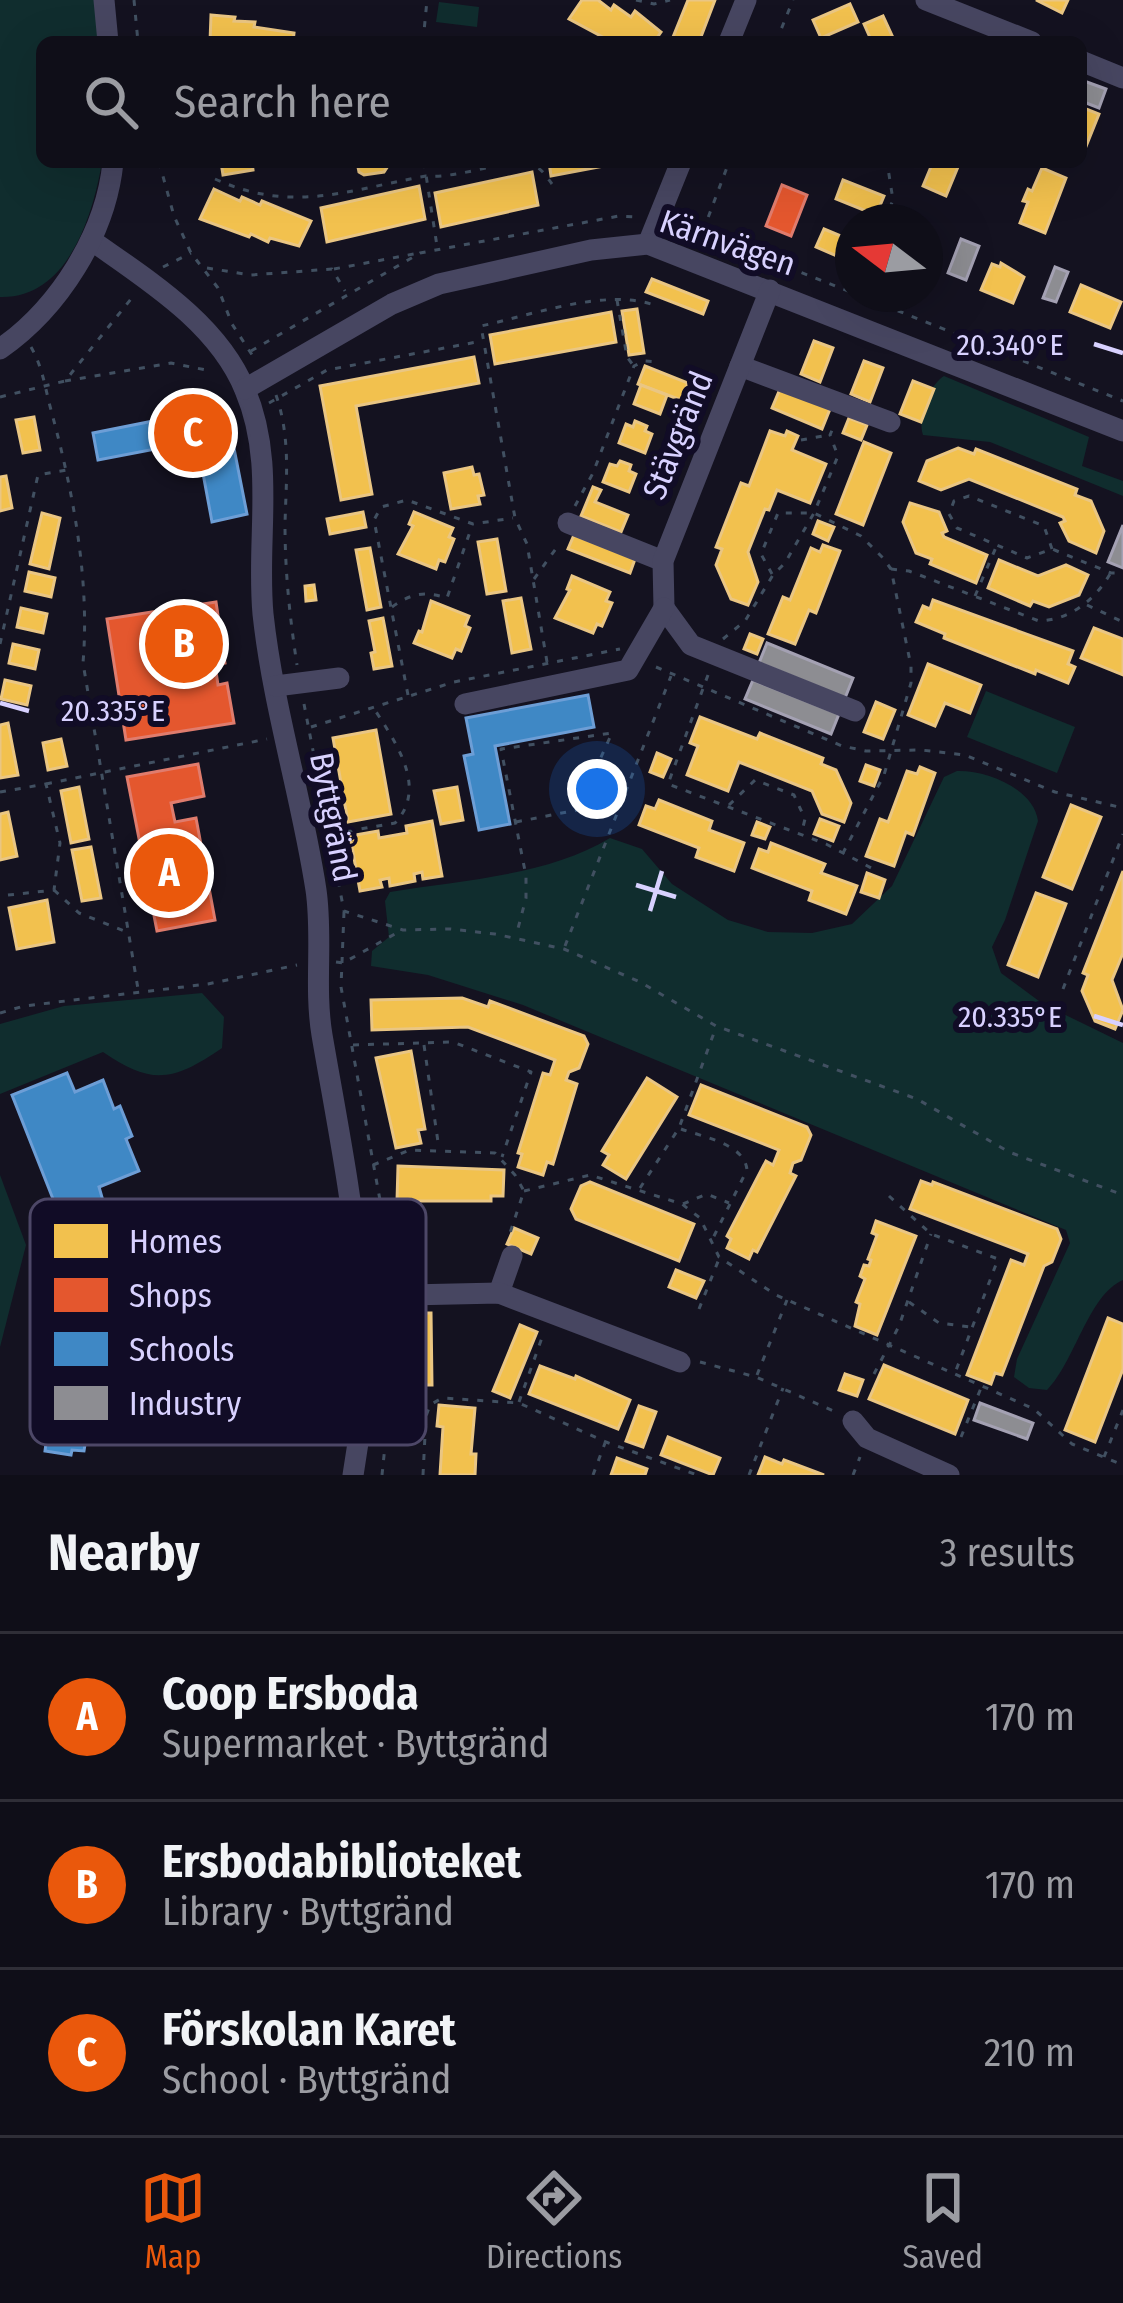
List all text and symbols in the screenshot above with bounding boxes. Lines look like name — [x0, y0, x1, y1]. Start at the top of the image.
search box — [36, 36, 1087, 168]
icon: search — [78, 69, 144, 135]
text: Search here — [174, 75, 391, 129]
street label: Kärnvägen — [655, 201, 801, 285]
north arrow — [835, 204, 943, 312]
text: 20.340°E — [956, 327, 1064, 363]
street label: Stävgränd — [634, 366, 722, 505]
pin: C — [154, 388, 232, 478]
pin: B — [145, 599, 223, 689]
text: 20.335°E — [61, 693, 165, 729]
street label: Byttgränd — [301, 749, 365, 885]
your location — [567, 759, 627, 819]
pin: A — [130, 828, 208, 918]
text: 20.335°E — [958, 999, 1062, 1035]
legend — [30, 1199, 426, 1445]
text: Homes — [129, 1222, 222, 1262]
text: Shops — [129, 1276, 212, 1316]
text: Schools — [129, 1330, 234, 1370]
text: Industry — [129, 1384, 241, 1424]
text: Nearby — [48, 1522, 200, 1584]
text: 3 results — [940, 1530, 1075, 1576]
text: Coop Ersboda — [162, 1667, 419, 1721]
text: A — [76, 1694, 98, 1740]
text: 170 m — [985, 1694, 1075, 1740]
text: Supermarket · Byttgränd — [162, 1721, 549, 1767]
text: Ersbodabiblioteket — [162, 1835, 521, 1889]
text: B — [76, 1862, 98, 1908]
text: 170 m — [985, 1862, 1075, 1908]
text: Library · Byttgränd — [162, 1889, 454, 1935]
text: Förskolan Karet — [162, 2003, 456, 2057]
text: C — [77, 2030, 97, 2076]
text: 210 m — [984, 2030, 1075, 2076]
text: School · Byttgränd — [162, 2057, 451, 2103]
tab: Map — [140, 2165, 206, 2277]
tab: Directions — [486, 2165, 622, 2277]
tab: Saved — [902, 2165, 983, 2277]

